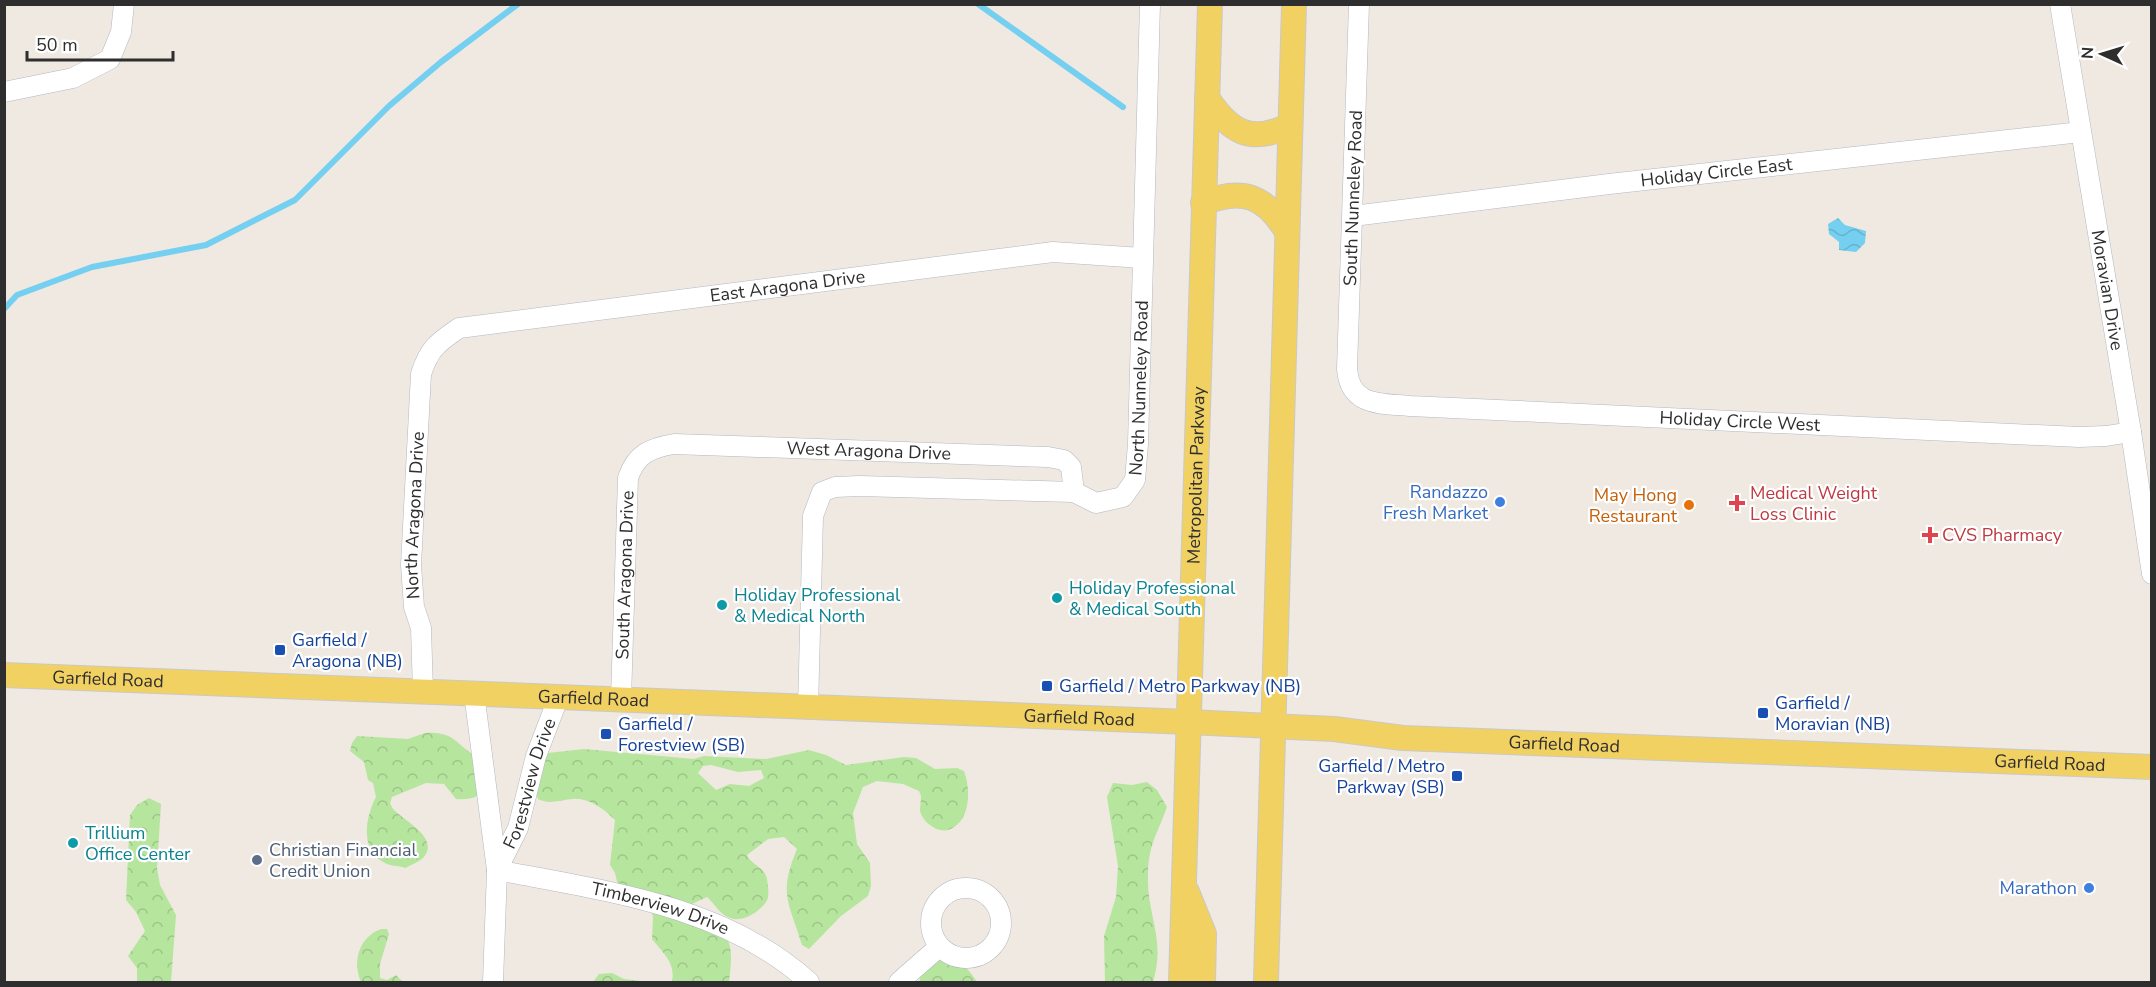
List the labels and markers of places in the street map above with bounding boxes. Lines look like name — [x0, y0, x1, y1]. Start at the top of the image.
place label: Randazzo Fresh Market — [1383, 480, 1489, 525]
place label: Medical Weight Loss Clinic — [1750, 481, 1878, 526]
place label: May Hong Restaurant — [1589, 483, 1678, 528]
marker: Medical Weight Loss Clinic — [1728, 494, 1746, 512]
marker: Randazzo Fresh Market — [1493, 495, 1507, 509]
marker: May Hong Restaurant — [1682, 498, 1696, 512]
place label: CVS Pharmacy — [1942, 523, 2063, 547]
marker: CVS Pharmacy — [1923, 528, 1937, 542]
place label: Holiday Professional & Medical South — [1069, 576, 1236, 621]
place label: Holiday Professional & Medical North — [734, 583, 901, 628]
marker: Holiday Professional & Medical South — [1050, 591, 1064, 605]
marker: Holiday Professional & Medical North — [715, 598, 729, 612]
place label: Garfield / Aragona (NB) — [292, 628, 403, 673]
marker: Garfield / Aragona (NB) — [273, 643, 287, 657]
place label: Garfield / Metro Parkway (NB) — [1059, 674, 1301, 698]
marker: Garfield / Metro Parkway (NB) — [1040, 679, 1054, 693]
place label: Garfield / Moravian (NB) — [1775, 691, 1891, 736]
marker: Garfield / Moravian (NB) — [1756, 706, 1770, 720]
place label: Garfield / Forestview (SB) — [618, 712, 746, 757]
marker: Garfield / Forestview (SB) — [599, 727, 613, 741]
place label: Garfield / Metro Parkway (SB) — [1318, 754, 1445, 799]
marker: Garfield / Metro Parkway (SB) — [1450, 769, 1464, 783]
place label: Trillium Office Center — [85, 821, 191, 866]
marker: Trillium Office Center — [66, 836, 80, 850]
place label: Christian Financial Credit Union — [269, 838, 417, 883]
marker: Christian Financial Credit Union — [250, 853, 264, 867]
place label: Marathon — [1999, 876, 2077, 900]
marker: Marathon — [2082, 881, 2096, 895]

